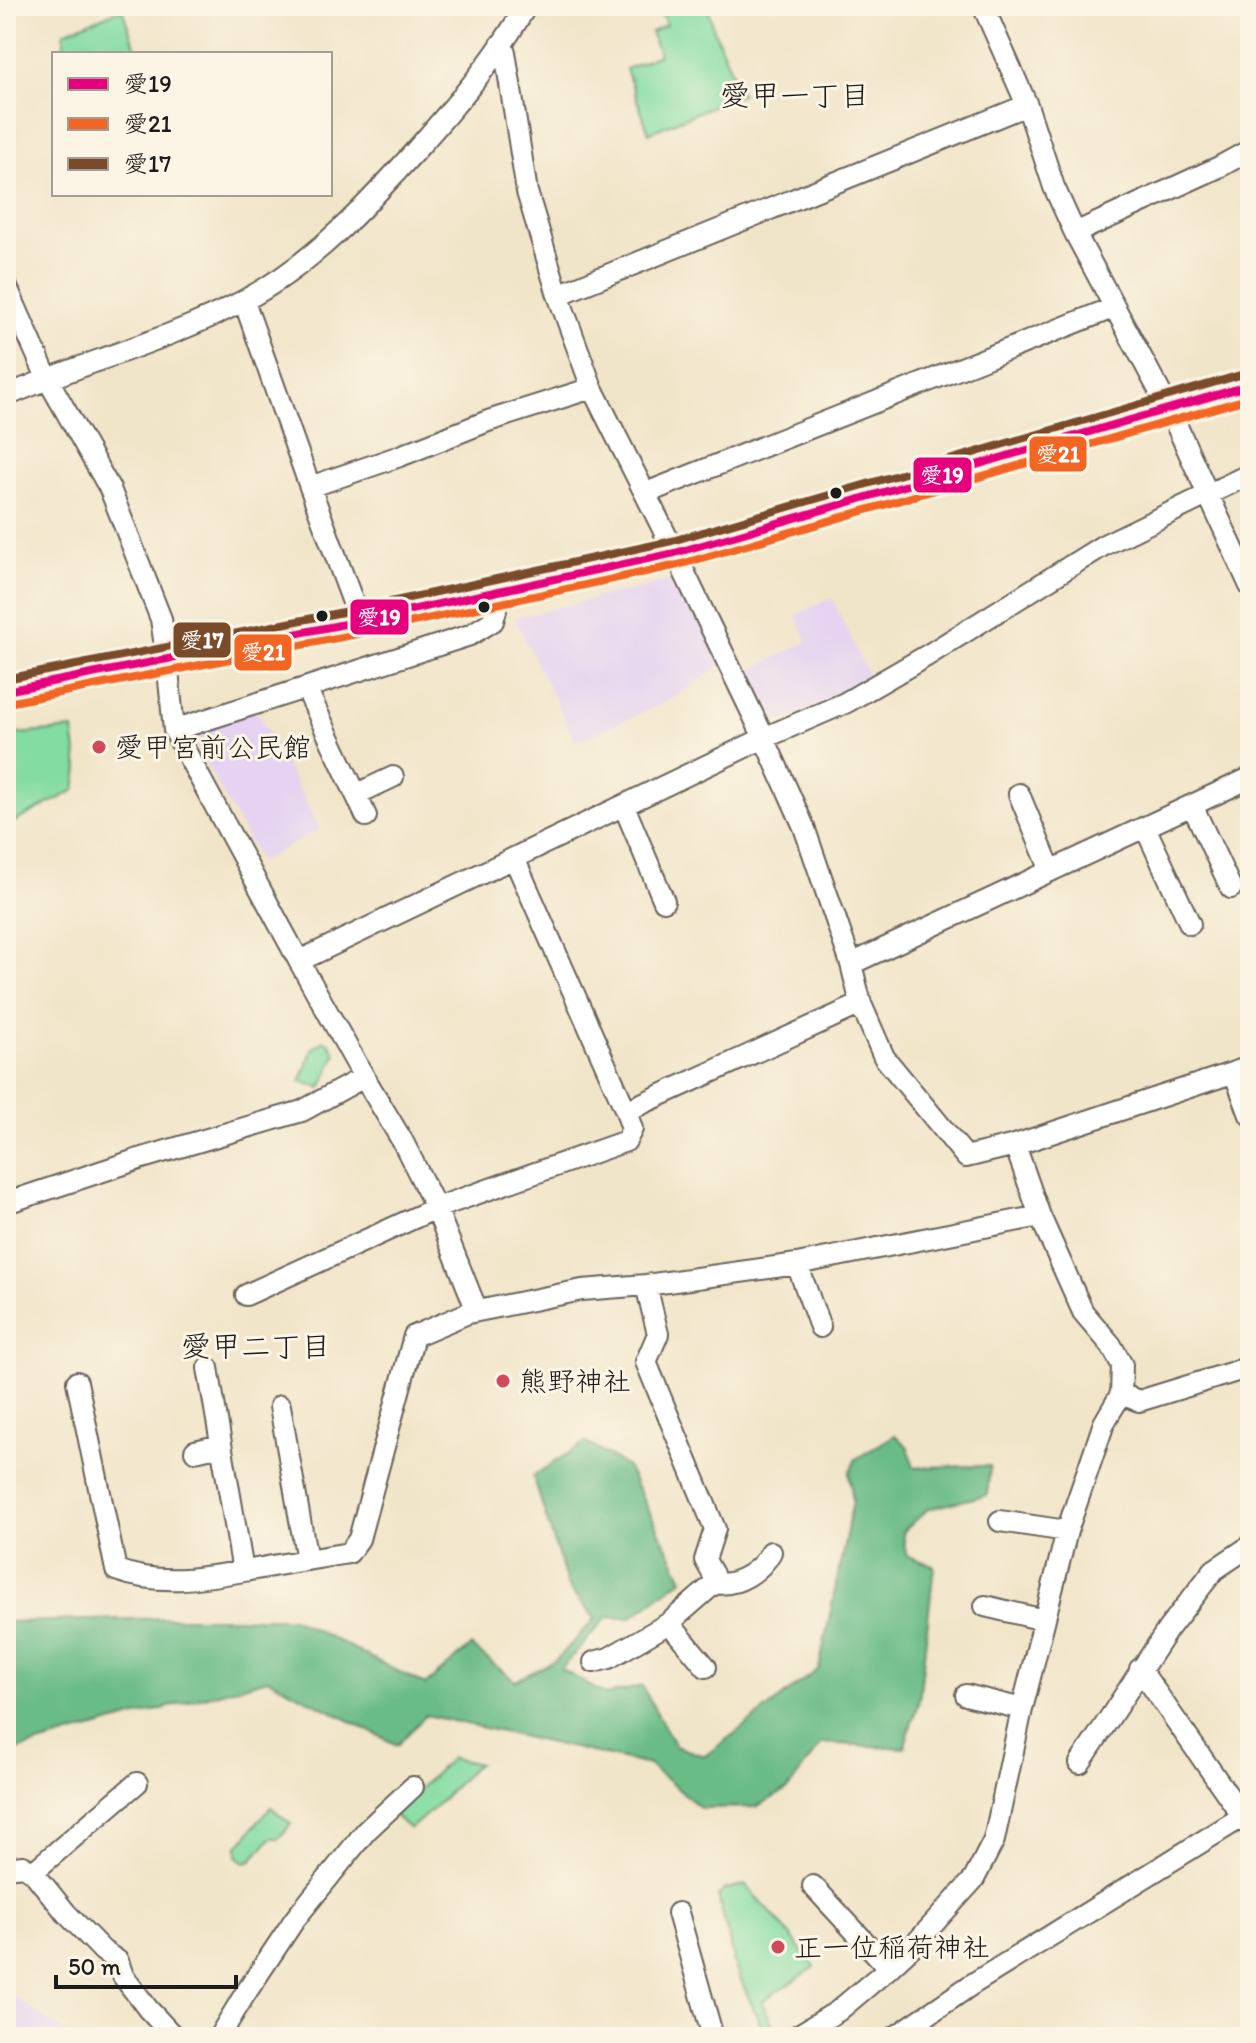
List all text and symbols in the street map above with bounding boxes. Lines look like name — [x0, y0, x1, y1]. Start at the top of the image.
legend — [52, 52, 332, 196]
text: 愛19 — [124, 69, 172, 98]
district label: 愛甲一丁目 — [720, 77, 870, 114]
text: 愛21 — [124, 109, 172, 138]
text: 愛17 — [124, 149, 171, 178]
line badge: 愛21 — [1028, 435, 1088, 473]
text: 愛21 — [1036, 441, 1081, 468]
line badge: 愛19 — [912, 456, 973, 494]
text: 愛19 — [920, 462, 964, 489]
unlabelled marker — [828, 485, 844, 501]
line badge: 愛19 — [349, 598, 410, 636]
unlabelled marker — [476, 599, 492, 615]
text: 愛19 — [357, 604, 401, 631]
unlabelled marker — [314, 608, 330, 624]
line badge: 愛17 — [172, 621, 232, 659]
text: 愛17 — [180, 627, 224, 654]
line badge: 愛21 — [233, 633, 293, 672]
text: 愛21 — [241, 639, 286, 666]
place label: 愛甲宮前公民館 — [115, 730, 311, 764]
marker: 愛甲宮前公民館 — [90, 738, 108, 756]
district label: 愛甲二丁目 — [181, 1328, 331, 1365]
place label: 熊野神社 — [519, 1364, 631, 1398]
marker: 熊野神社 — [494, 1372, 512, 1390]
place label: 正一位稲荷神社 — [794, 1930, 990, 1964]
marker: 正一位稲荷神社 — [769, 1938, 787, 1956]
scale bar — [56, 1939, 236, 1989]
text: 50 m — [68, 1952, 121, 1981]

